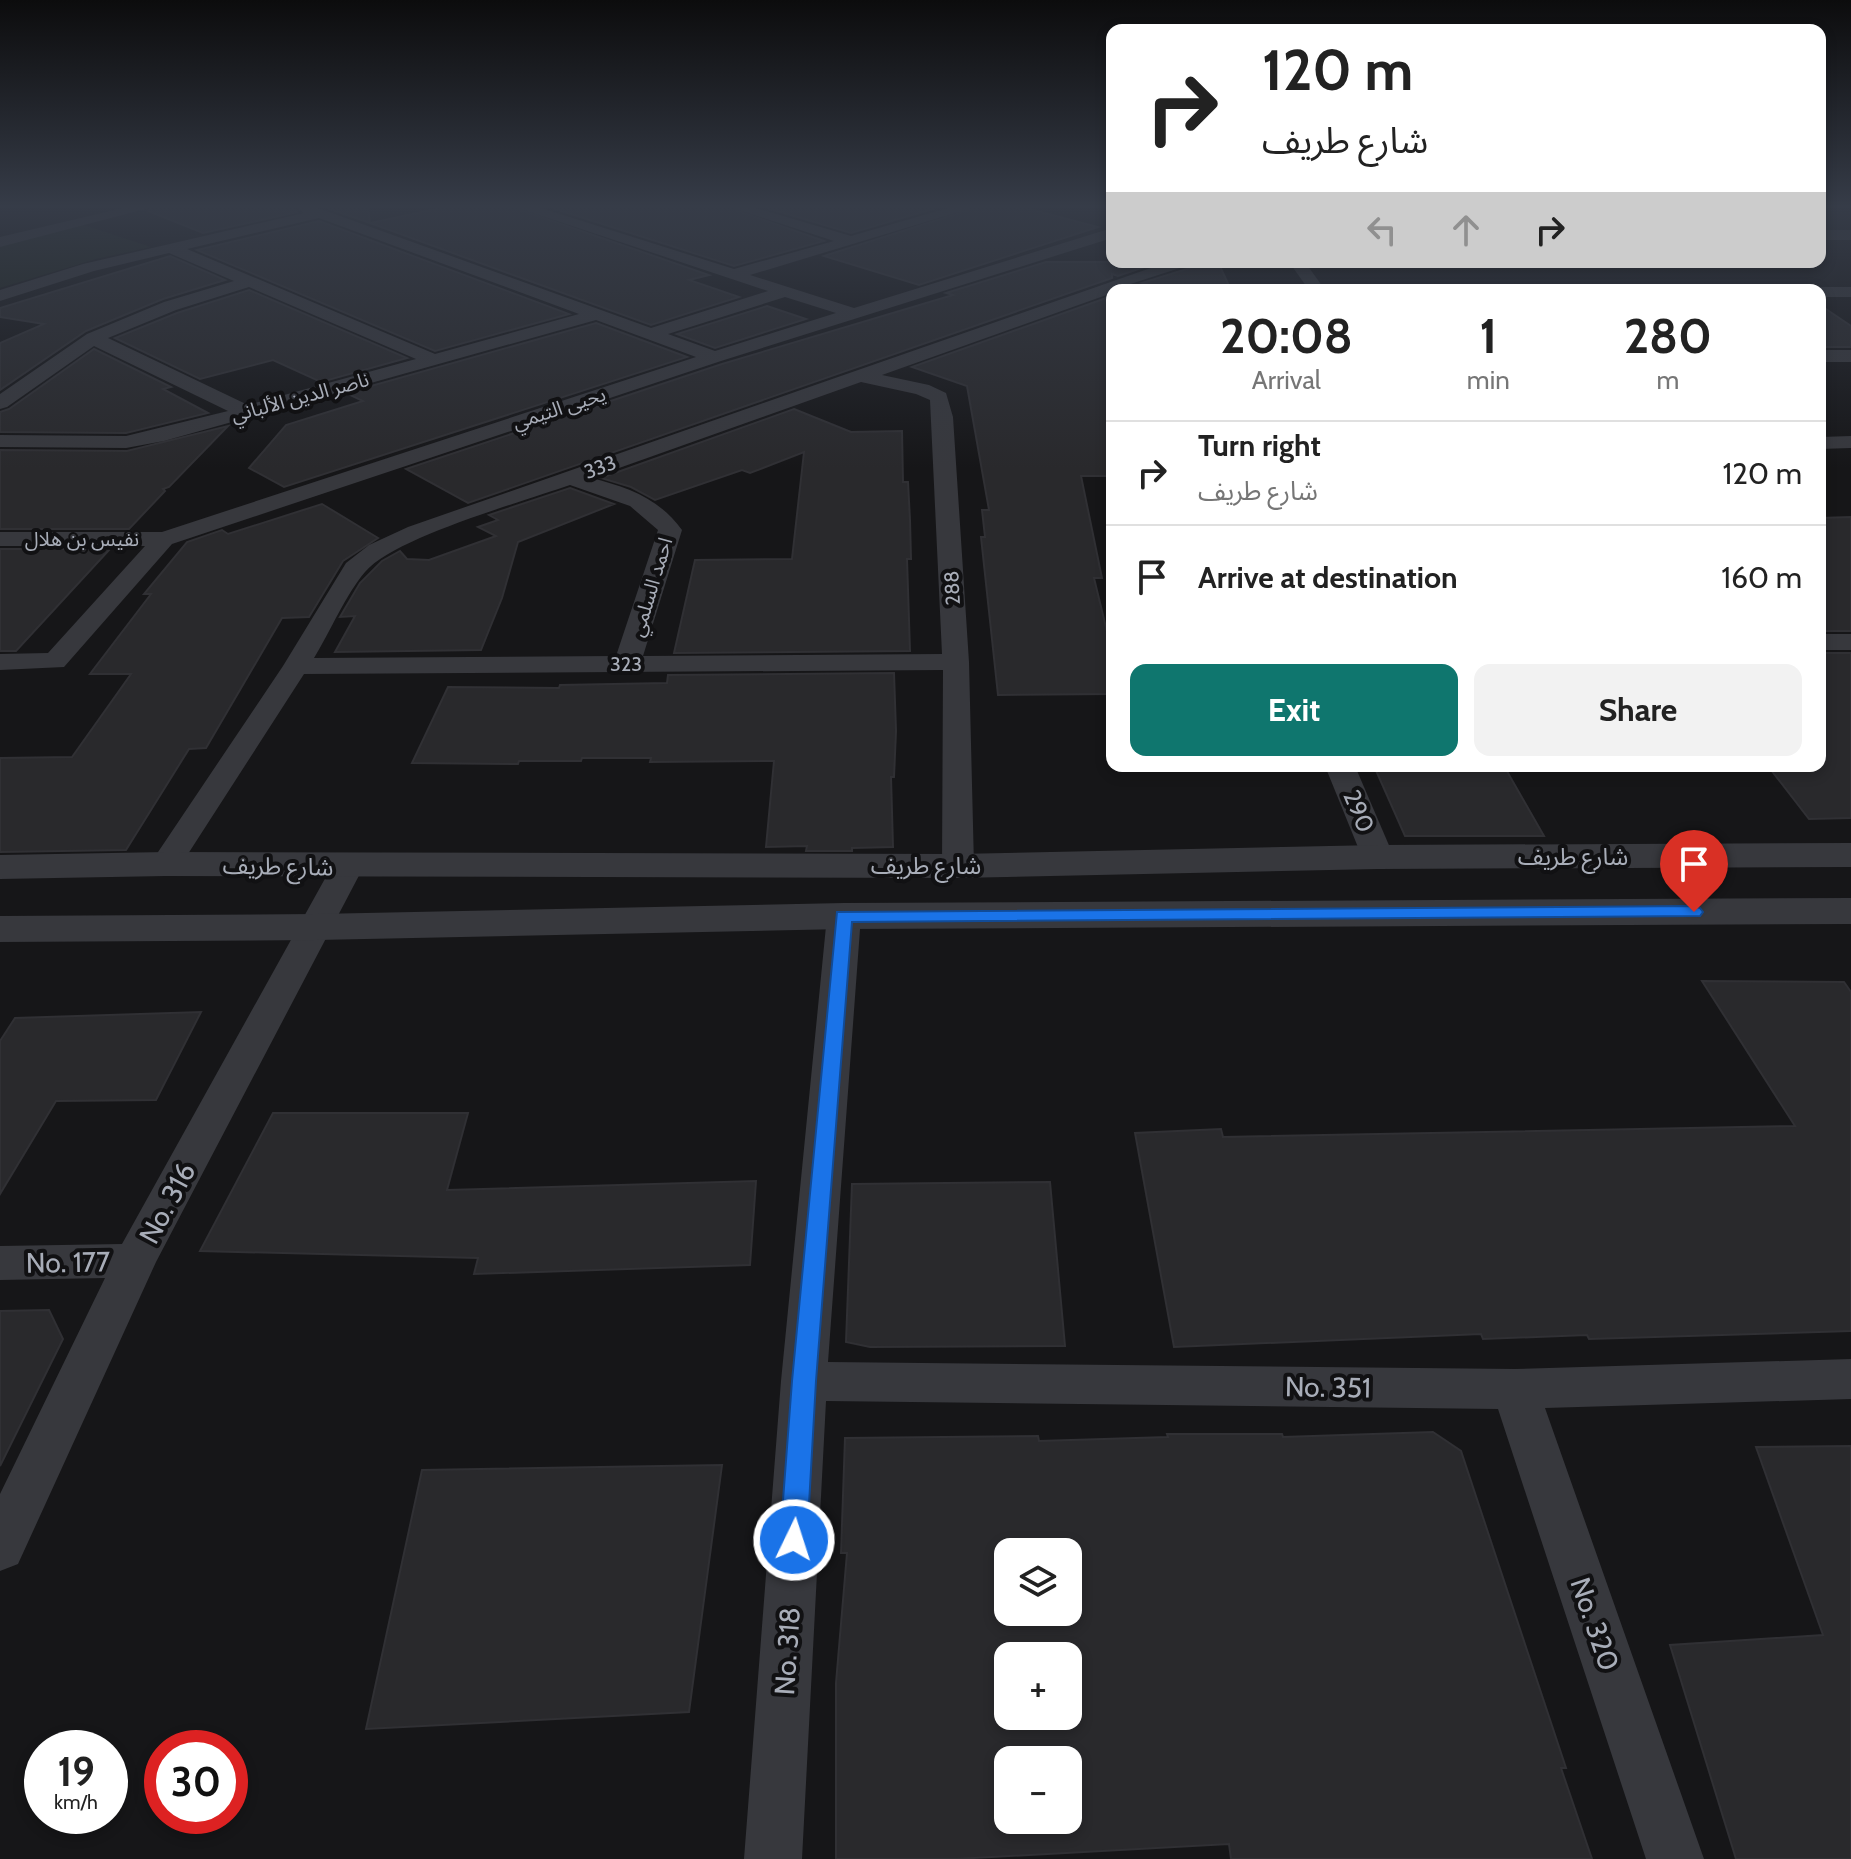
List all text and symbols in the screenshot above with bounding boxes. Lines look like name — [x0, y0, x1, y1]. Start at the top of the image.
text: 120 m — [1262, 36, 1413, 104]
icon: right — [1130, 56, 1234, 160]
text: شارع طريف — [1262, 118, 1428, 162]
icon: left — [1360, 208, 1404, 252]
icon: ahead — [1444, 208, 1488, 252]
icon: right — [1528, 208, 1572, 252]
text: 20:08 — [1220, 307, 1353, 365]
text: 1 — [1479, 307, 1497, 365]
text: 280 — [1624, 307, 1712, 365]
text: Arrival — [1252, 364, 1321, 396]
text: min — [1467, 364, 1510, 396]
text: m — [1656, 364, 1679, 396]
street label: ناصر الدين الألباني — [228, 367, 373, 430]
street label: يحيى التيمي — [509, 382, 610, 438]
text: Turn right — [1198, 427, 1321, 464]
street label: 333 — [581, 450, 619, 484]
icon: right — [1130, 451, 1174, 495]
text: 120 m — [1722, 455, 1802, 492]
text: شارع طريف — [1198, 475, 1318, 507]
street label: نفيس بن هلال — [25, 527, 139, 551]
street label: احمد السلمي — [625, 534, 681, 641]
icon: arrive — [1130, 555, 1174, 599]
text: Arrive at destination — [1198, 559, 1458, 596]
text: 160 m — [1721, 559, 1802, 596]
street label: 288 — [939, 570, 965, 606]
street label: 323 — [610, 652, 642, 676]
button: Exit — [1130, 664, 1458, 756]
button: Share — [1474, 664, 1802, 756]
street label: 290 — [1337, 786, 1381, 836]
pin — [1660, 830, 1728, 912]
street label: شارع طريف — [1518, 842, 1628, 874]
icon: arrive — [1672, 842, 1716, 886]
street label: شارع طريف — [222, 851, 334, 884]
street label: شارع طريف — [871, 851, 981, 883]
street label: No. 316 — [132, 1157, 202, 1249]
street label: No. 177 — [26, 1244, 110, 1280]
street label: No. 351 — [1285, 1369, 1371, 1405]
position arrow — [752, 1498, 836, 1582]
map controls — [994, 1538, 1082, 1834]
button: layers — [994, 1538, 1082, 1626]
street label: No. 320 — [1563, 1573, 1627, 1675]
street label: No. 318 — [767, 1606, 807, 1696]
button: + — [994, 1642, 1082, 1730]
speed limit sign: 30 — [144, 1730, 248, 1834]
button: − — [994, 1746, 1082, 1834]
text: 19 — [57, 1747, 95, 1796]
text: km/h — [54, 1790, 98, 1814]

